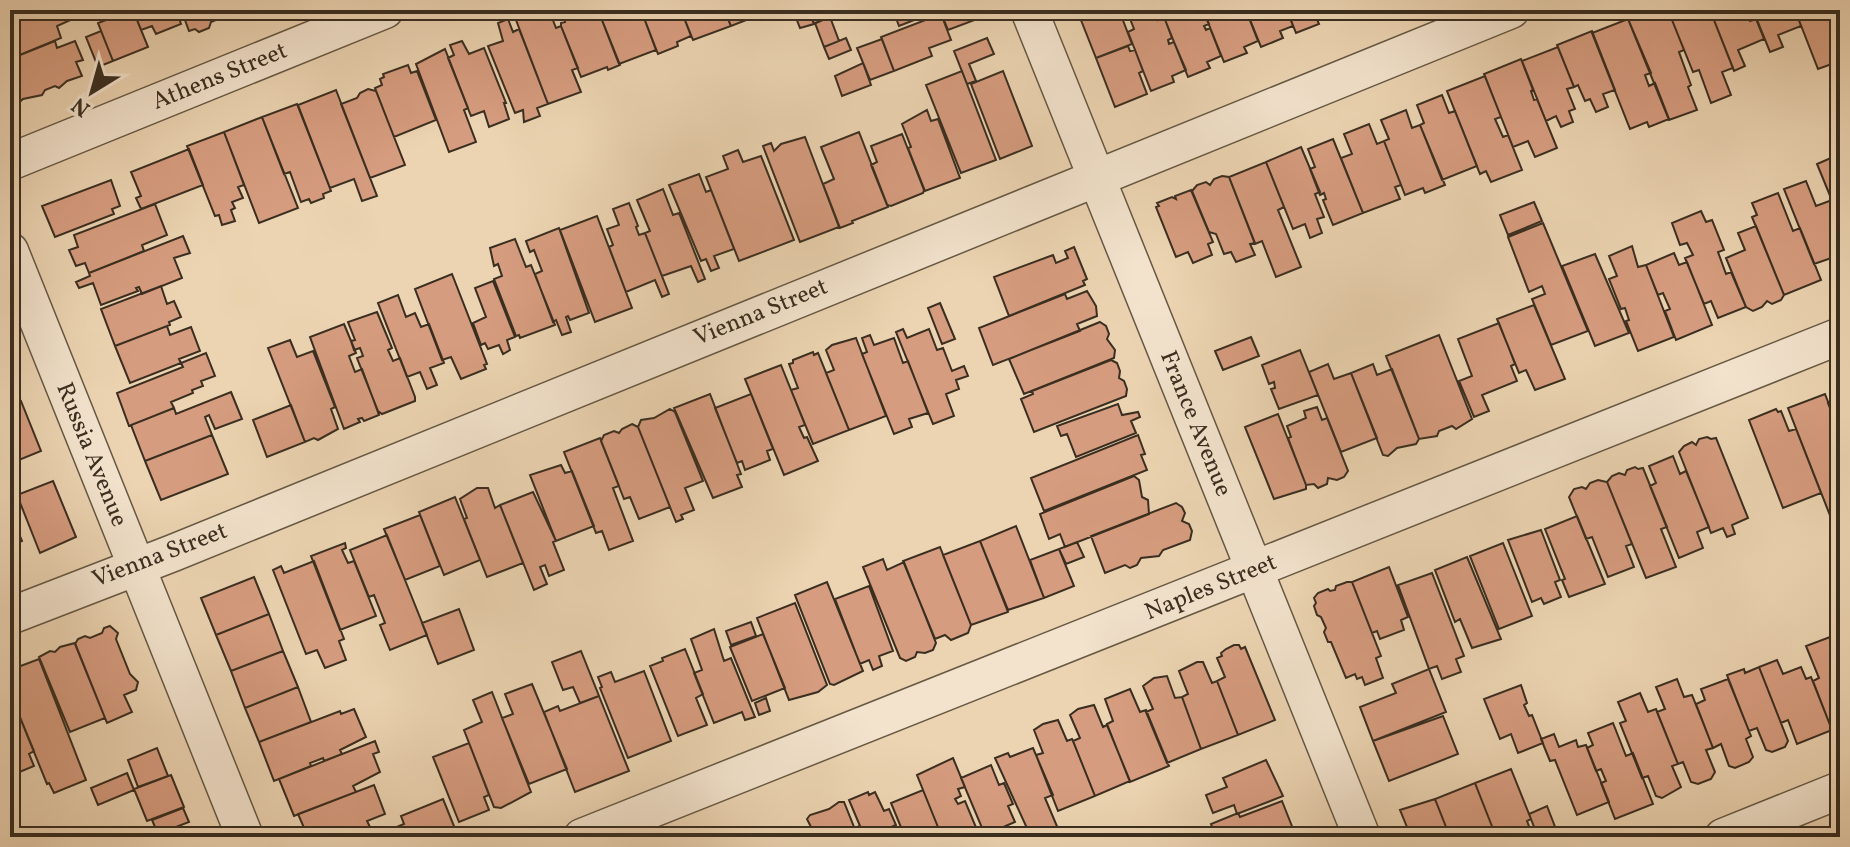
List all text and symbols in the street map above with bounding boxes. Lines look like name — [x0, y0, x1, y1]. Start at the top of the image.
street label: Athens Street — [147, 34, 293, 120]
north arrow — [52, 52, 132, 132]
text: N — [66, 89, 97, 123]
street label: Vienna Street — [689, 271, 833, 355]
street label: France Avenue — [1150, 346, 1240, 502]
street label: Russia Avenue — [47, 378, 135, 532]
street label: Vienna Street — [88, 515, 232, 597]
street label: Naples Street — [1140, 546, 1282, 630]

